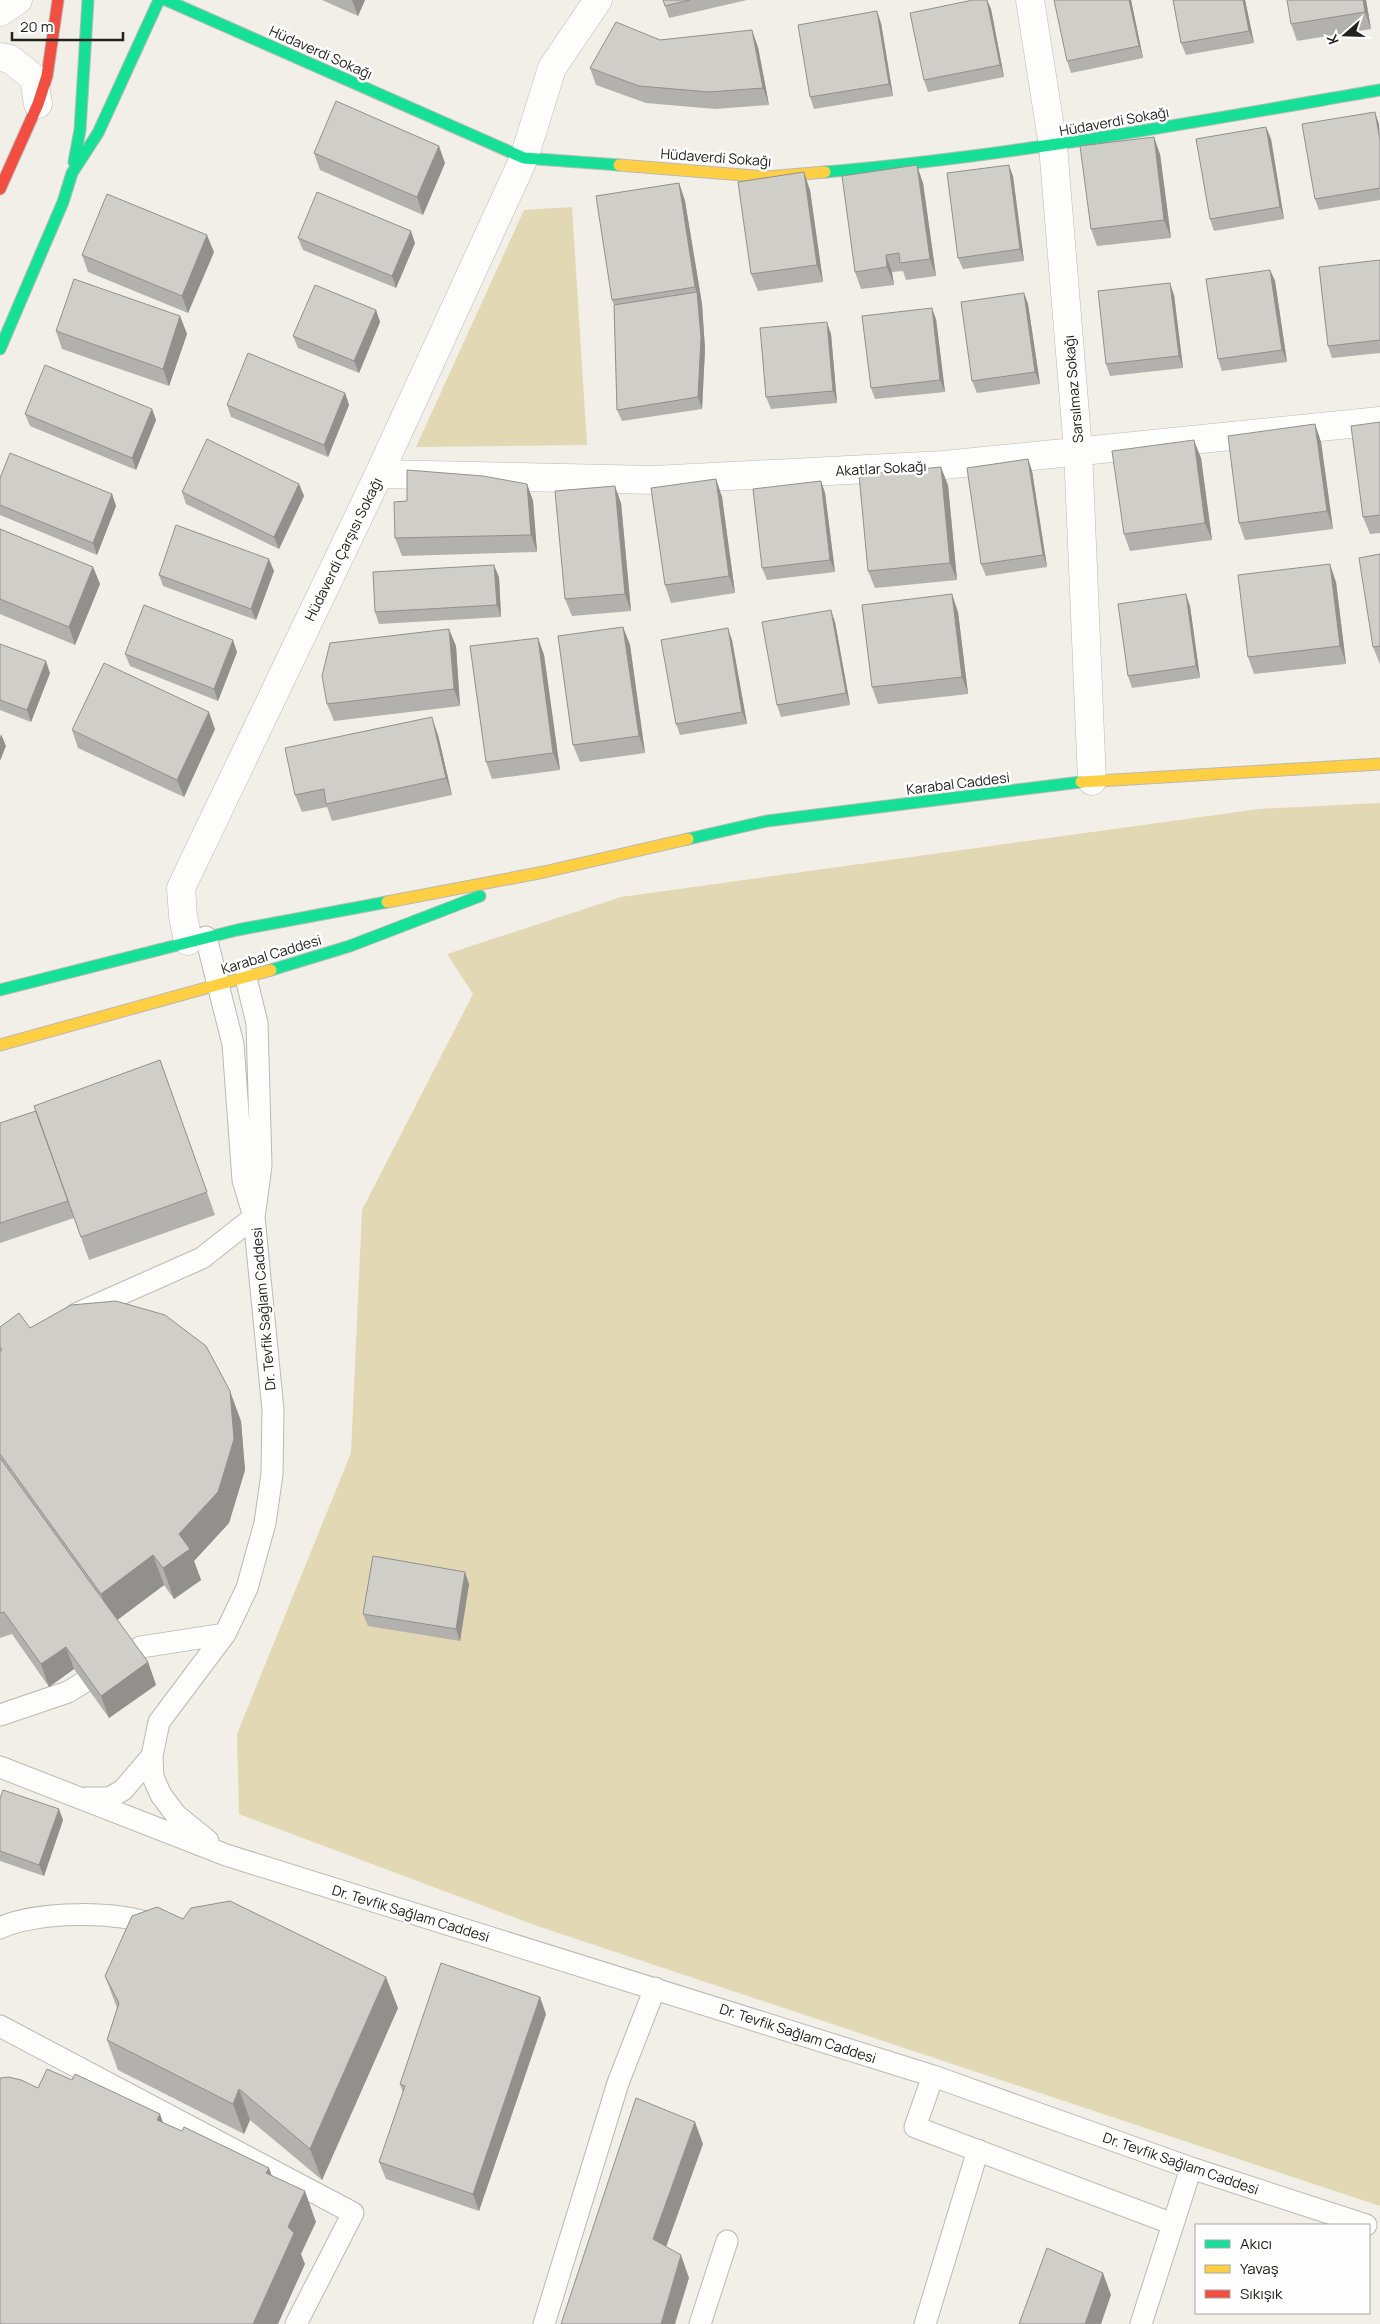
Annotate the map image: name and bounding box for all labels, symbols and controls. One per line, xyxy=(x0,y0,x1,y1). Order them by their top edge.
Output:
scale bar xyxy=(12,10,124,42)
north arrow xyxy=(1320,10,1370,60)
text: 20 m xyxy=(20,16,53,37)
street label: Hüdaverdi Sokağı xyxy=(266,21,376,83)
text: K xyxy=(1322,31,1343,47)
street label: Hüdaverdi Sokağı xyxy=(1058,102,1170,140)
street label: Hüdaverdi Sokağı xyxy=(660,144,772,170)
street label: Sarsılmaz Sokağı xyxy=(1059,334,1087,444)
street label: Akatlar Sokağı xyxy=(835,456,927,480)
street label: Hüdaverdi Çarşısı Sokağı xyxy=(300,474,386,624)
street label: Karabal Caddesi xyxy=(905,767,1011,799)
street label: Karabal Caddesi xyxy=(219,930,323,978)
street label: Dr. Tevfik Sağlam Caddesi xyxy=(246,1227,280,1391)
street label: Dr. Tevfik Sağlam Caddesi xyxy=(330,1880,492,1946)
street label: Dr. Tevfik Sağlam Caddesi xyxy=(717,1999,879,2067)
street label: Dr. Tevfik Sağlam Caddesi xyxy=(1101,2127,1261,2199)
legend xyxy=(1195,2224,1370,2314)
text: Akıcı xyxy=(1240,2233,1272,2254)
text: Yavaş xyxy=(1240,2258,1279,2279)
text: Sıkışık xyxy=(1240,2283,1283,2304)

